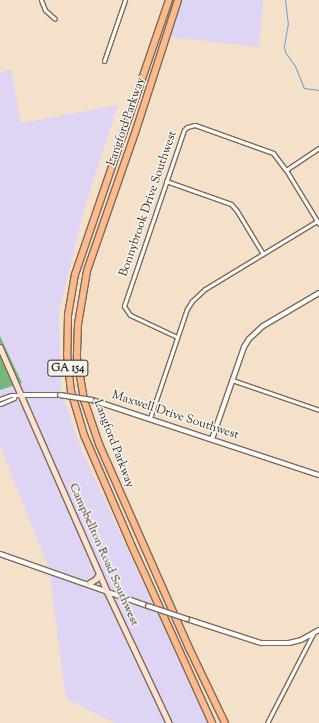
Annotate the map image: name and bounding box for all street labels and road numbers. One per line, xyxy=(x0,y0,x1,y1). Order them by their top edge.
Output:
street label: Langford Parkway xyxy=(105,76,149,168)
street label: Bonnybrook Drive Southwest xyxy=(117,129,181,279)
road number: GA 154 xyxy=(47,359,89,377)
street label: Maxwell Drive Southwest xyxy=(110,389,240,443)
street label: Langford Parkway xyxy=(90,398,136,490)
street label: Campbellton Road Southwest xyxy=(65,481,141,629)

